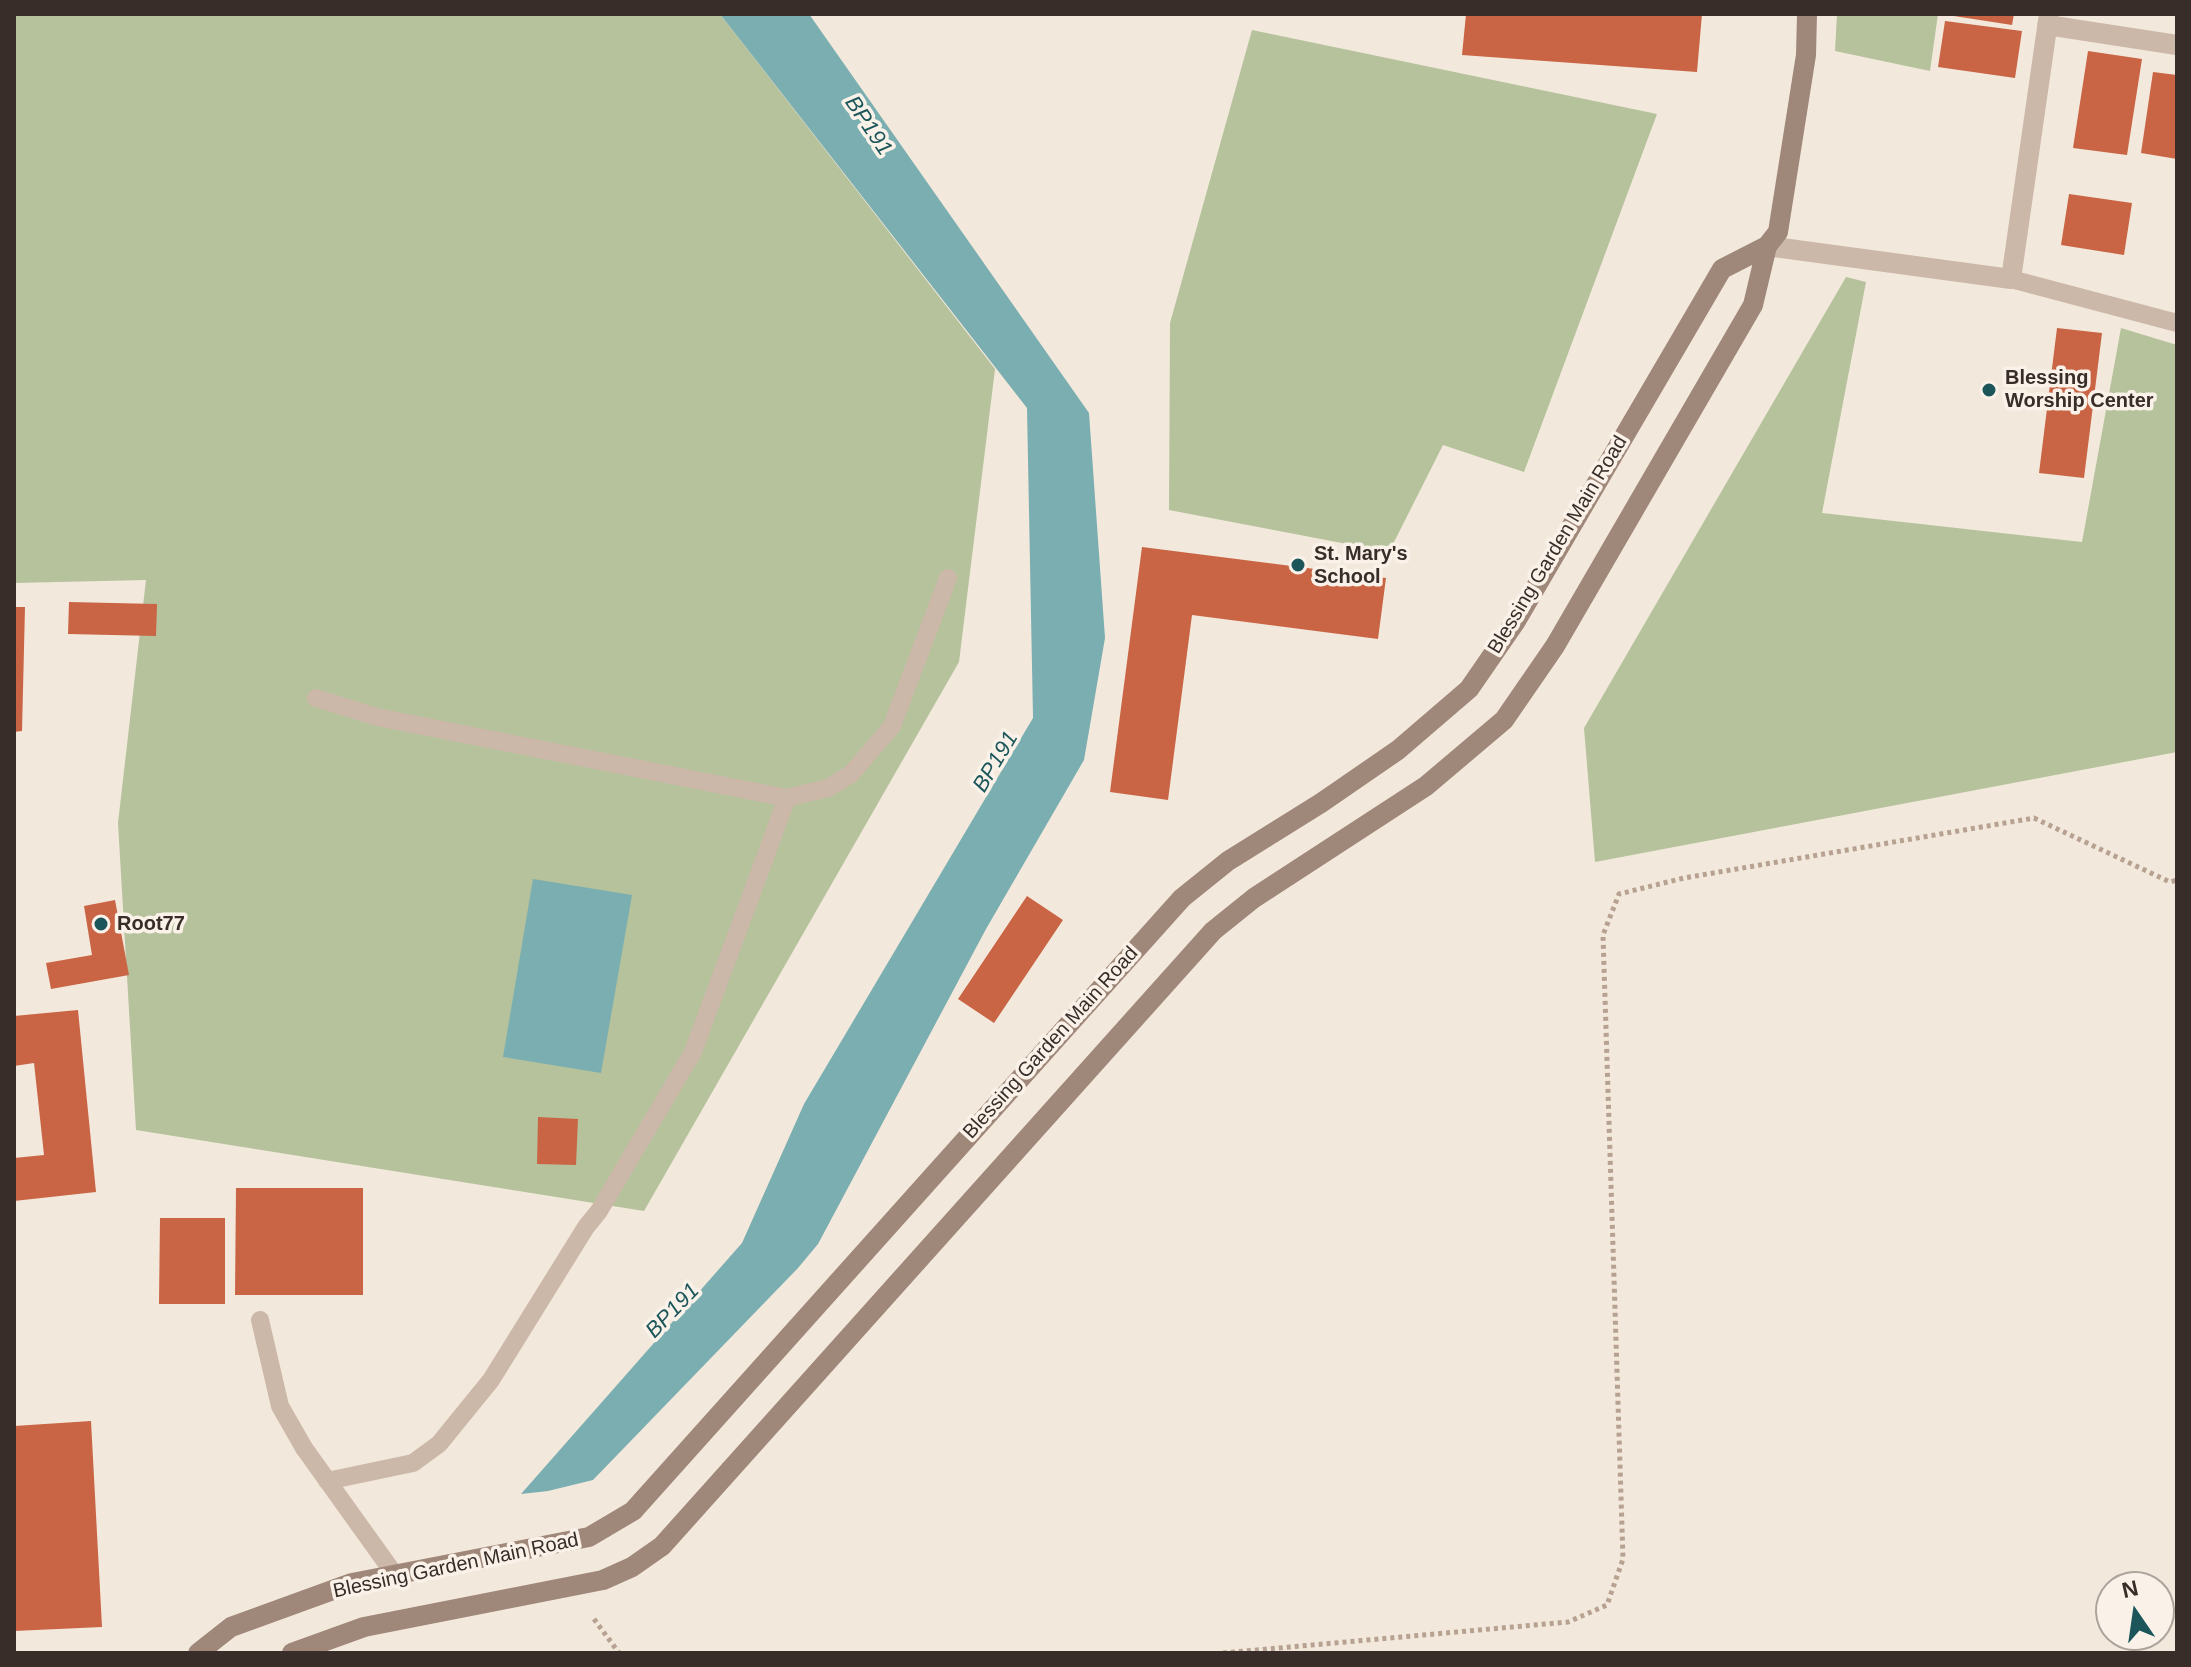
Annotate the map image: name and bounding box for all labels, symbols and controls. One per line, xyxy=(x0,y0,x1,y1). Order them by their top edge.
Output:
water label: BP191 xyxy=(839,91,897,161)
place label: Blessing Worship Center xyxy=(2005,366,2154,413)
marker: Blessing Worship Center xyxy=(1980,381,1998,399)
street label: Blessing Garden Main Road xyxy=(1483,432,1633,658)
place label: St. Mary's School xyxy=(1314,542,1408,589)
marker: St. Mary's School xyxy=(1289,556,1307,574)
water label: BP191 xyxy=(968,727,1024,797)
place label: Root77 xyxy=(117,912,185,936)
marker: Root77 xyxy=(92,915,110,933)
street label: Blessing Garden Main Road xyxy=(958,942,1144,1144)
water label: BP191 xyxy=(641,1278,705,1344)
street label: Blessing Garden Main Road xyxy=(331,1528,581,1604)
north arrow xyxy=(2095,1571,2175,1651)
text: N xyxy=(2119,1575,2140,1603)

